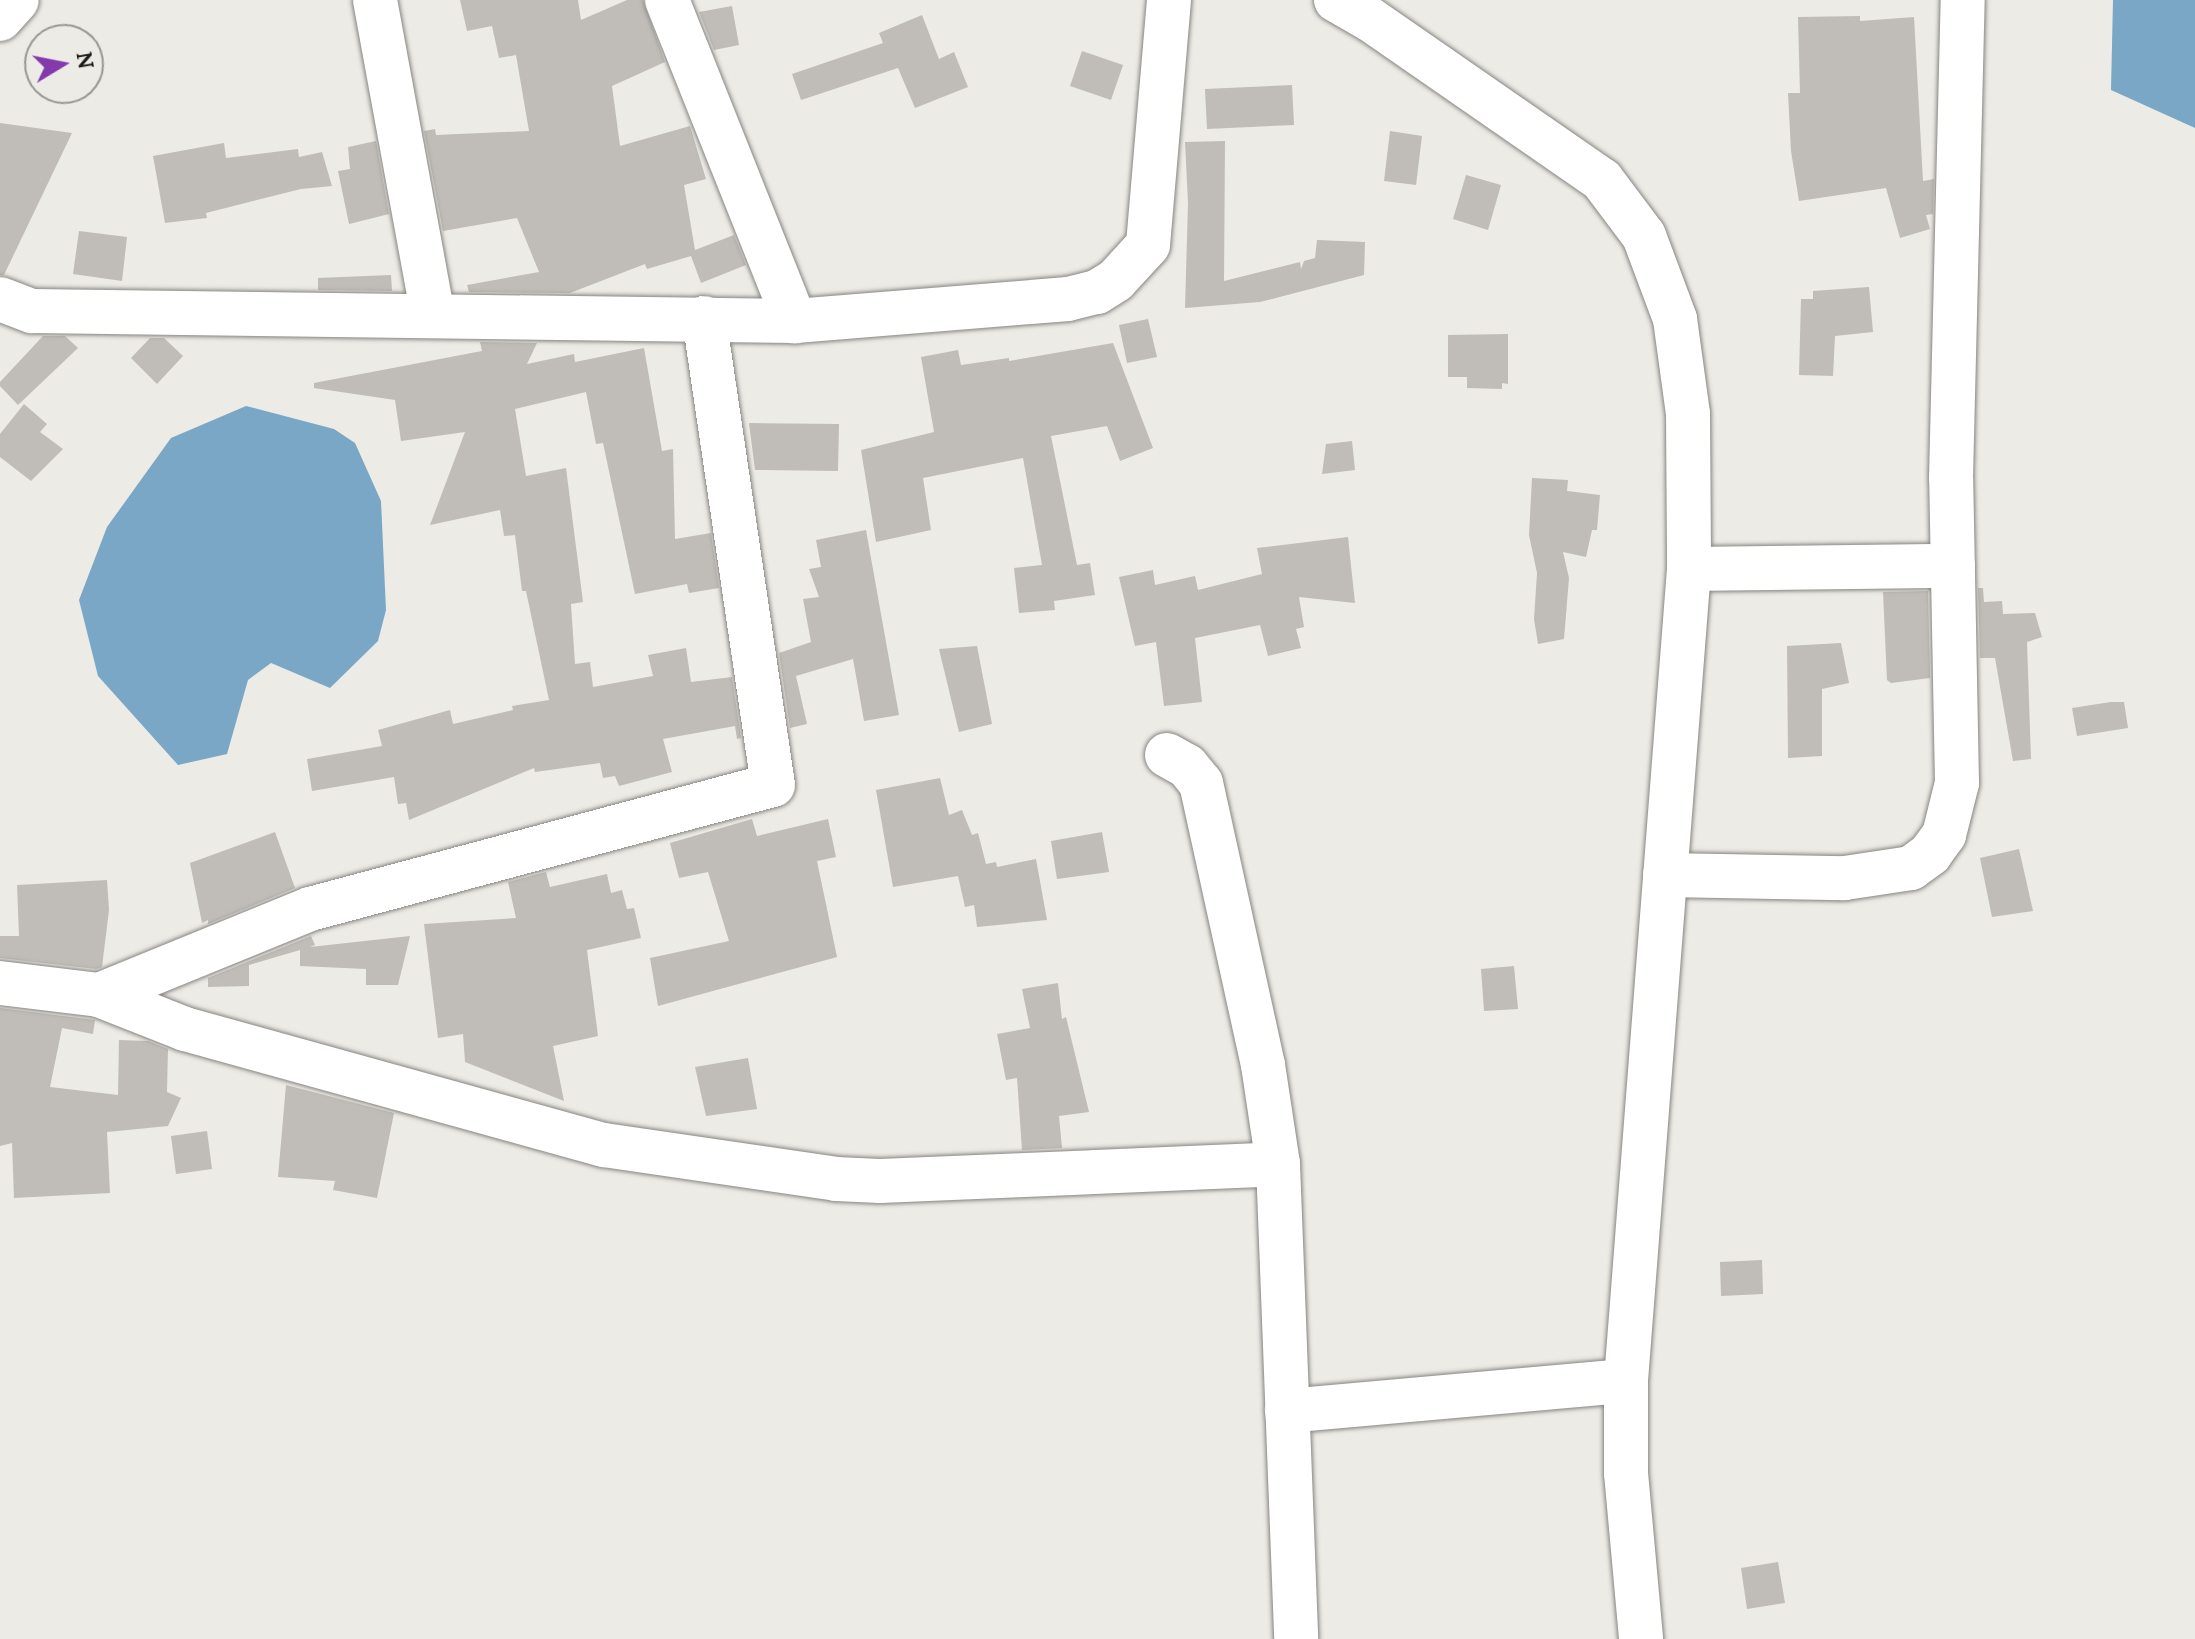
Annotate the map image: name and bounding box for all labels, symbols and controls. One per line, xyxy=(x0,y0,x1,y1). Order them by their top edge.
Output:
north arrow xyxy=(24,24,104,104)
text: N xyxy=(70,49,101,71)

